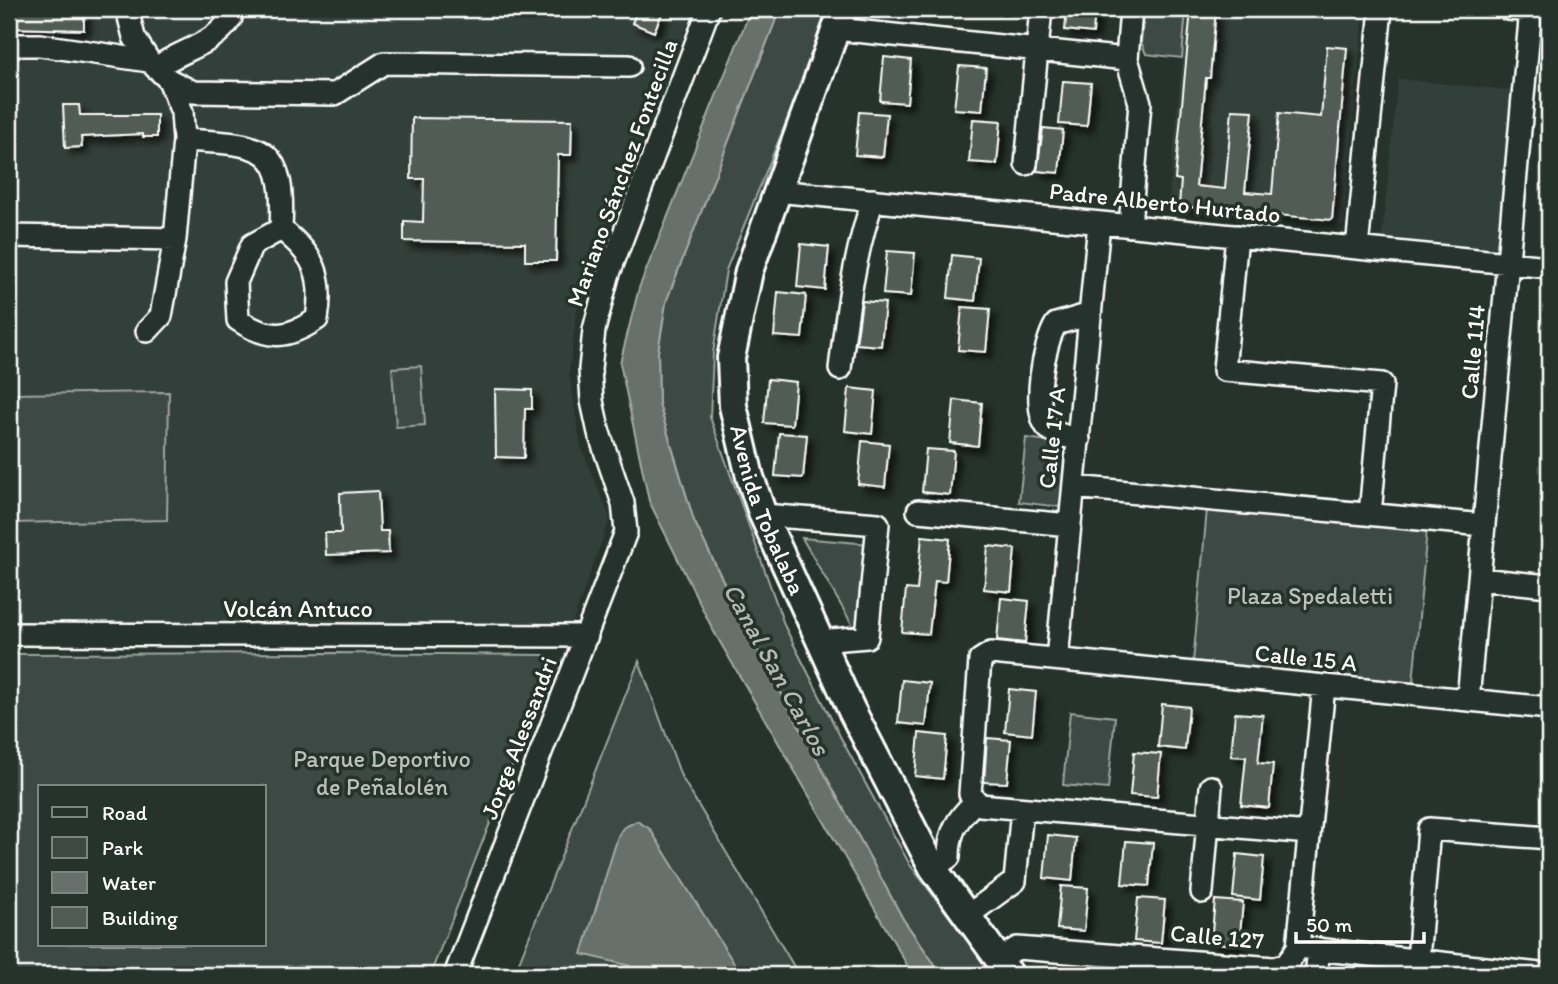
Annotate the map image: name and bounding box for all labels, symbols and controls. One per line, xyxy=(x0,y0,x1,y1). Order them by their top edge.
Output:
street label: Mariano Sánchez Fontecilla xyxy=(560,35,684,311)
street label: Padre Alberto Hurtado xyxy=(1048,176,1282,229)
street label: Calle 114 xyxy=(1454,303,1491,401)
street label: Calle 17 A xyxy=(1032,386,1071,490)
street label: Avenida Tobalaba xyxy=(724,422,813,600)
water label: Canal San Carlos xyxy=(716,577,838,762)
park label: Plaza Spedaletti xyxy=(1227,581,1393,610)
street label: Volcán Antuco xyxy=(223,594,373,623)
street label: Calle 15 A xyxy=(1253,638,1359,677)
street label: Jorge Alessandri xyxy=(474,652,563,823)
park label: Parque Deportivo de Peñalolén xyxy=(293,744,471,801)
legend xyxy=(38,785,266,946)
text: Road xyxy=(102,800,148,825)
text: Park xyxy=(102,835,144,860)
text: Water xyxy=(102,870,156,895)
scale bar xyxy=(1296,900,1423,944)
text: Building xyxy=(102,905,178,930)
text: 50 m xyxy=(1306,912,1353,937)
street label: Calle 127 xyxy=(1169,918,1265,955)

